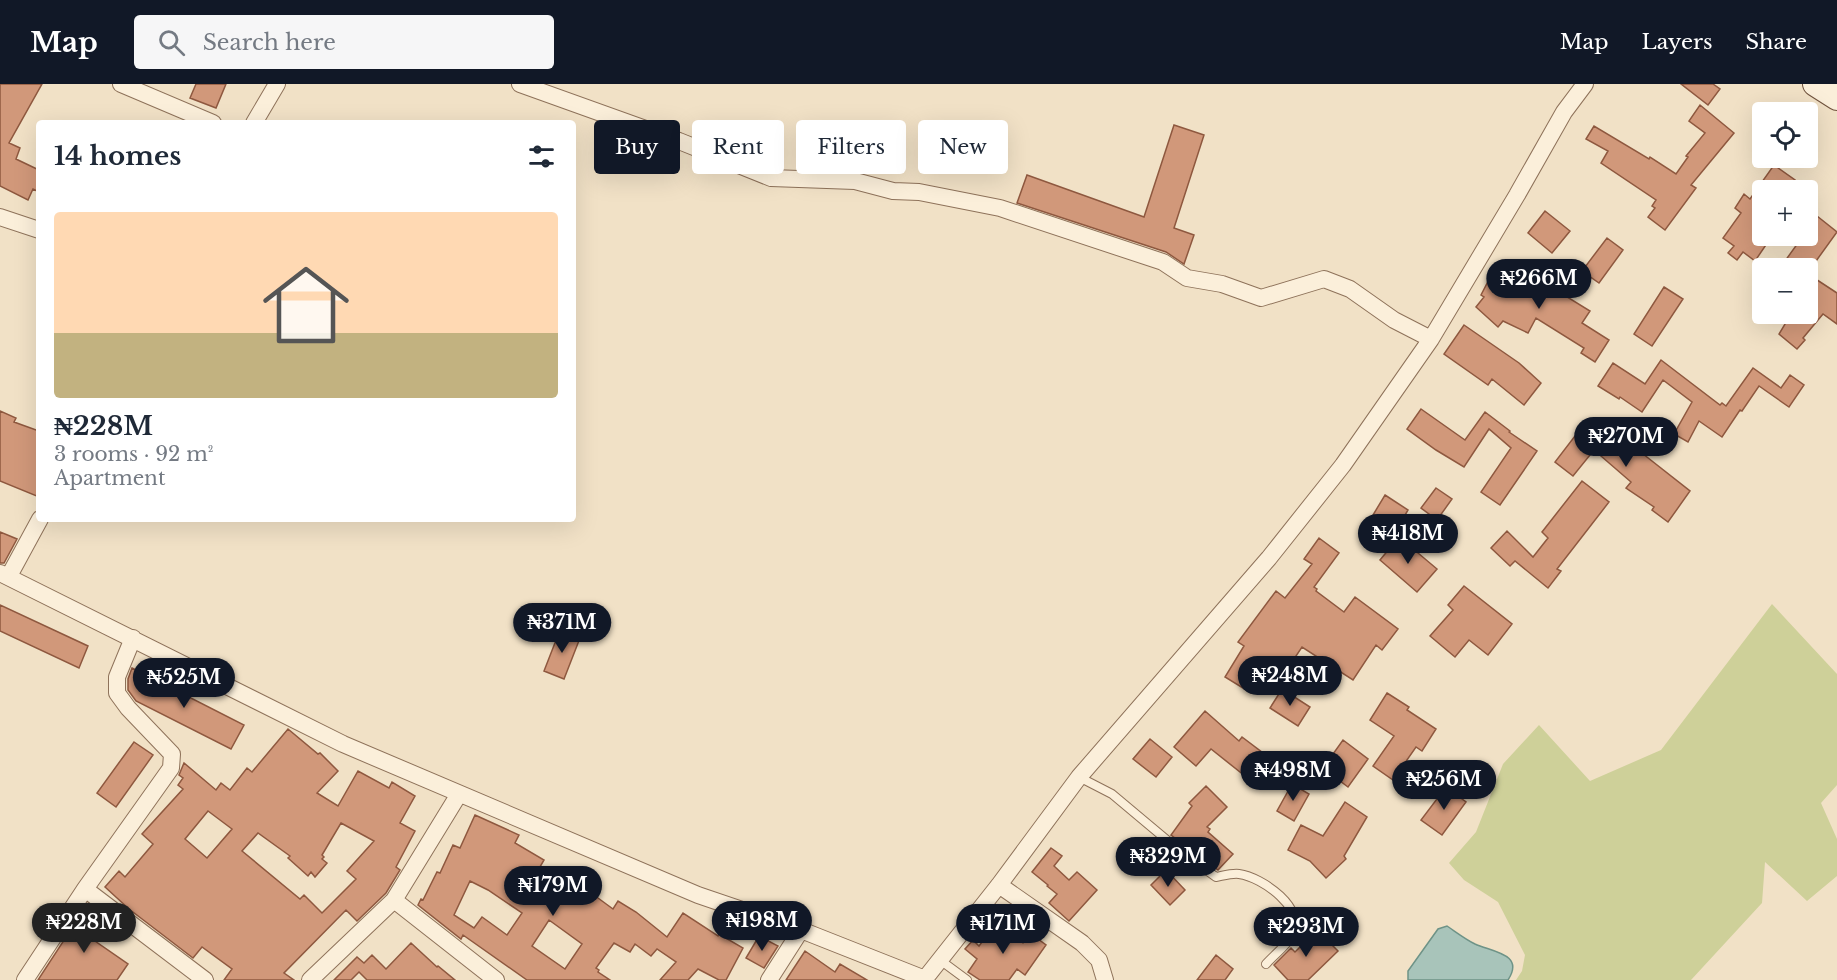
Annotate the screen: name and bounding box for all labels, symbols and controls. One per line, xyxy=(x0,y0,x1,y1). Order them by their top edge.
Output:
search box xyxy=(134,15,554,69)
text: Map xyxy=(30,25,98,60)
icon: search xyxy=(155,26,188,59)
text: Search here xyxy=(203,29,336,56)
text: Map xyxy=(1560,29,1609,55)
text: Layers xyxy=(1642,29,1713,55)
text: Share xyxy=(1746,29,1807,55)
map controls xyxy=(1752,102,1818,324)
button: locate xyxy=(1752,102,1818,168)
chip: Buy xyxy=(594,120,680,174)
chip: Rent xyxy=(692,120,784,174)
chip: Filters xyxy=(796,120,906,174)
chip: New xyxy=(918,120,1008,174)
text: 14 homes xyxy=(54,140,181,172)
icon: filters xyxy=(525,140,558,173)
button: + xyxy=(1752,180,1818,246)
icon: home xyxy=(252,251,360,359)
button: − xyxy=(1752,258,1818,324)
pin: ₦266M xyxy=(1497,259,1581,310)
text: ₦266M xyxy=(1500,266,1578,290)
text: ₦228M xyxy=(54,410,153,442)
pin: ₦270M xyxy=(1584,417,1668,468)
text: ₦270M xyxy=(1588,424,1664,448)
text: 3 rooms · 92 m² xyxy=(54,442,213,466)
text: Apartment xyxy=(54,466,165,490)
pin: ₦418M xyxy=(1366,514,1450,565)
text: ₦418M xyxy=(1372,521,1444,545)
pin: ₦371M xyxy=(520,603,604,654)
text: ₦371M xyxy=(527,610,597,634)
pin: ₦248M xyxy=(1248,656,1332,707)
pin: ₦525M xyxy=(142,658,226,709)
text: ₦248M xyxy=(1252,663,1328,687)
text: ₦525M xyxy=(147,665,221,689)
pin: ₦498M xyxy=(1251,751,1335,802)
text: ₦498M xyxy=(1255,758,1331,782)
pin: ₦256M xyxy=(1402,760,1486,811)
text: ₦256M xyxy=(1406,767,1482,791)
pin: ₦329M xyxy=(1126,837,1210,888)
text: ₦329M xyxy=(1130,844,1206,868)
pin: ₦179M xyxy=(511,866,595,917)
text: ₦179M xyxy=(518,873,588,897)
pin: ₦198M xyxy=(720,901,804,952)
pin: ₦228M xyxy=(42,903,126,954)
pin: ₦171M xyxy=(961,904,1045,955)
pin: ₦293M xyxy=(1264,907,1348,958)
text: ₦198M xyxy=(726,908,798,932)
text: ₦228M xyxy=(46,910,122,934)
text: ₦171M xyxy=(970,911,1036,935)
text: ₦293M xyxy=(1268,914,1344,938)

